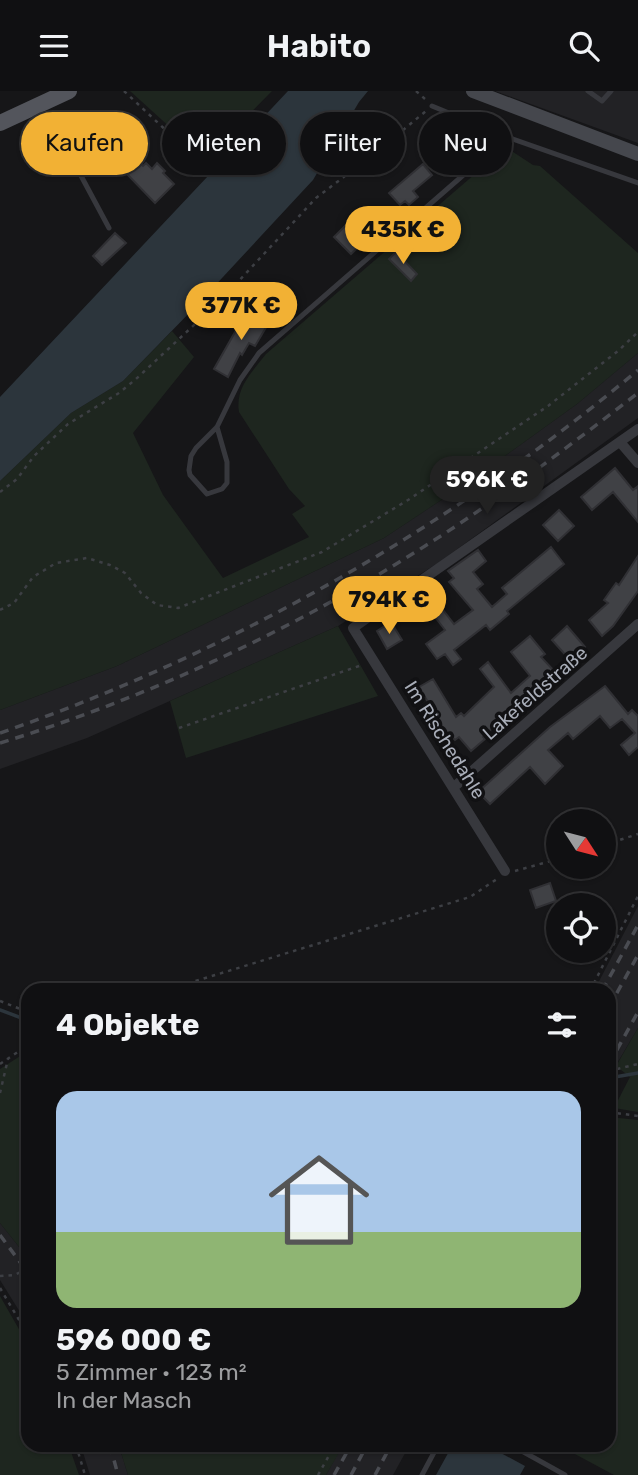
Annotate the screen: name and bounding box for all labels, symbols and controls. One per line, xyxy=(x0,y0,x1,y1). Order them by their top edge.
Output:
icon: menu xyxy=(35,27,73,65)
text: Habito xyxy=(267,27,371,65)
icon: search xyxy=(565,27,603,65)
chip: Kaufen xyxy=(21,112,148,175)
chip: Mieten xyxy=(162,112,286,175)
chip: Filter xyxy=(300,112,405,175)
chip: Neu xyxy=(419,112,512,175)
pin: 435K € xyxy=(346,207,460,266)
text: 435K € xyxy=(361,215,445,243)
pin: 377K € xyxy=(184,282,298,342)
text: 377K € xyxy=(201,291,281,319)
pin: 596K € xyxy=(430,457,544,516)
text: 596K € xyxy=(446,465,528,493)
pin: 794K € xyxy=(332,577,446,636)
text: 794K € xyxy=(348,585,430,613)
street label: Lakefeldstraße xyxy=(478,641,592,745)
street label: Im Rischedahle xyxy=(400,677,490,803)
north arrow xyxy=(546,809,616,879)
map controls xyxy=(546,809,616,963)
button: locate xyxy=(546,893,616,963)
icon: filters xyxy=(543,1006,581,1044)
text: 4 Objekte xyxy=(56,1007,199,1043)
icon: home xyxy=(256,1137,382,1263)
text: 596 000 € xyxy=(56,1322,212,1358)
text: 5 Zimmer · 123 m² xyxy=(56,1358,247,1386)
text: In der Masch xyxy=(56,1386,192,1414)

